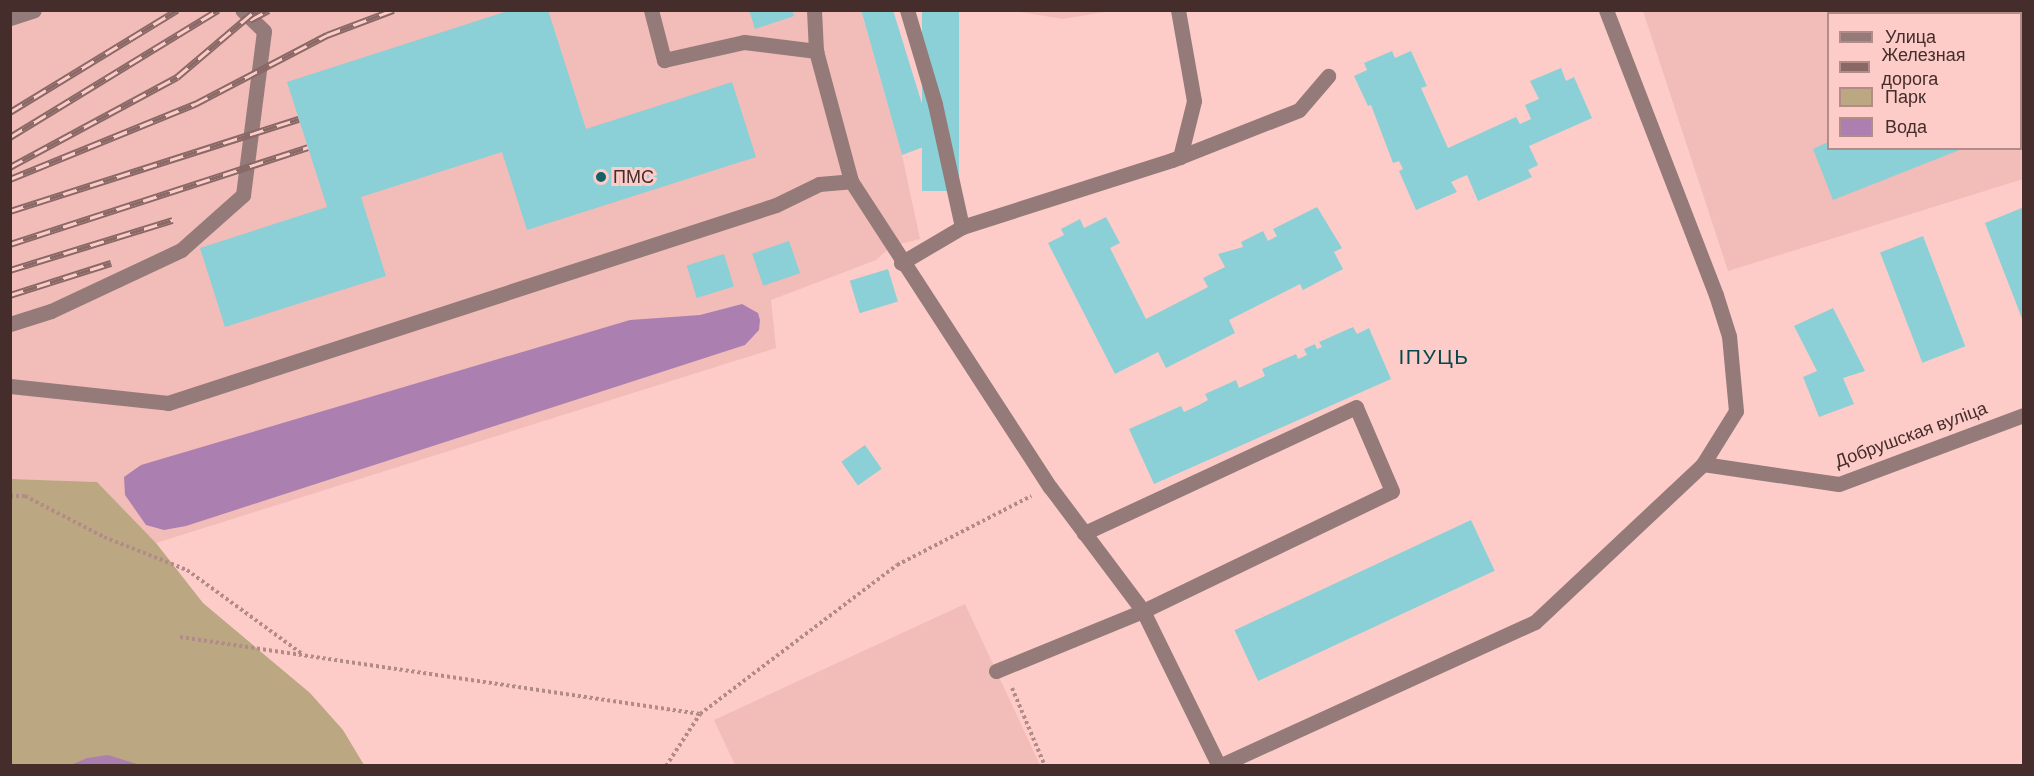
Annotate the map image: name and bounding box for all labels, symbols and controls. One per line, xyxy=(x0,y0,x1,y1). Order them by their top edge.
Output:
legend xyxy=(1827,12,2022,150)
text: Улица xyxy=(1885,25,1936,49)
text: Железная дорога xyxy=(1882,43,1965,91)
text: Парк xyxy=(1885,85,1926,109)
text: Вода xyxy=(1885,115,1927,139)
place label: ПМС xyxy=(613,166,654,188)
marker: ПМС xyxy=(594,170,608,184)
district label: ІПУЦЬ xyxy=(1398,344,1470,370)
street label: Добрушская вуліца xyxy=(1832,397,1990,473)

